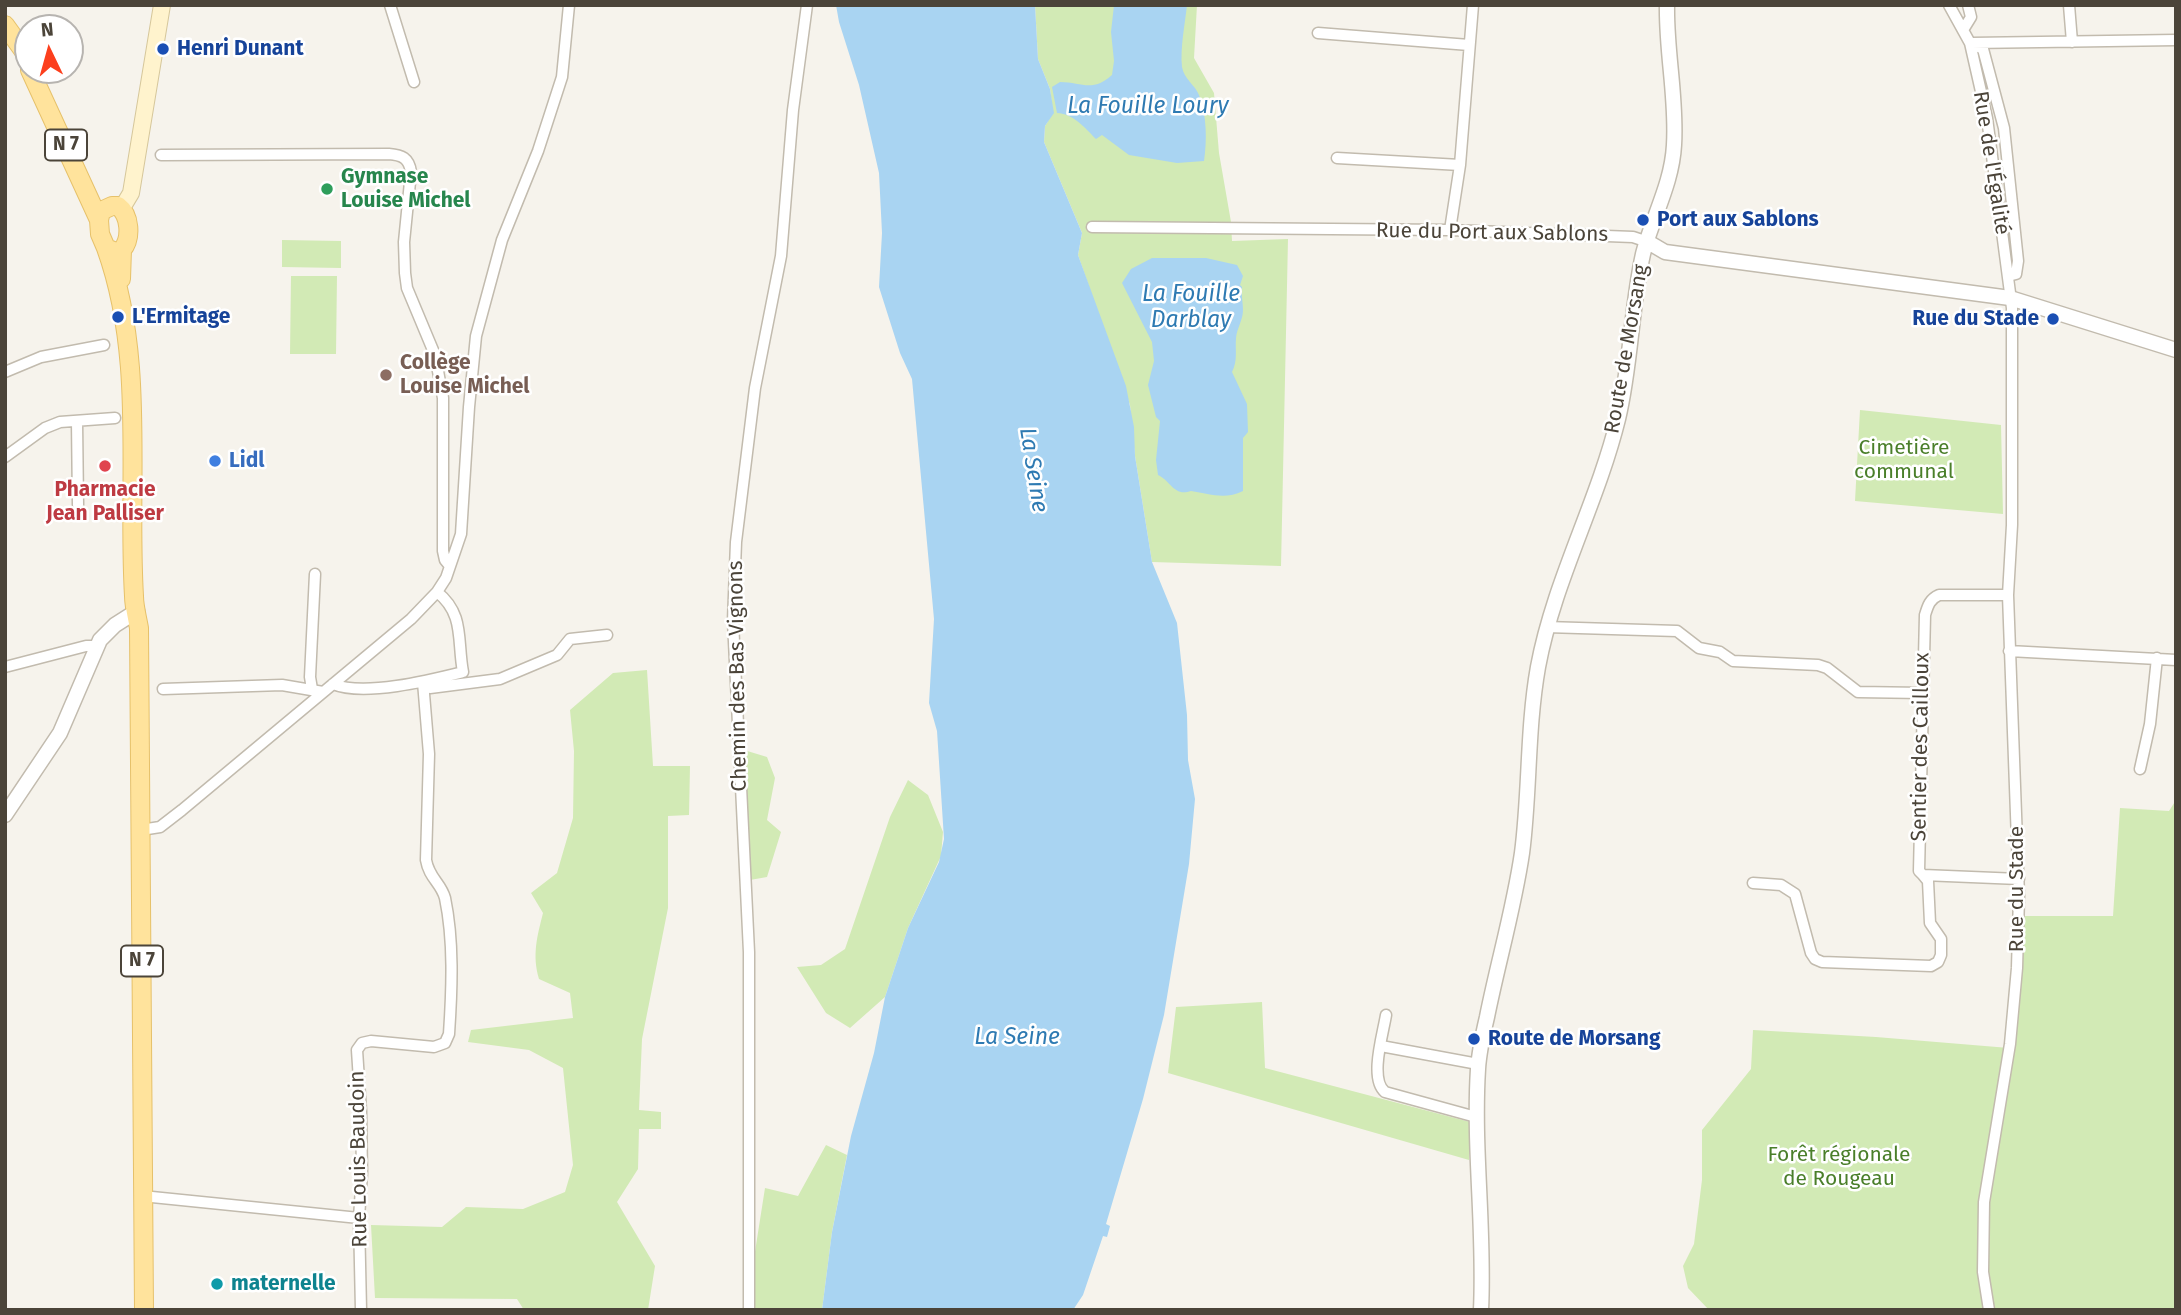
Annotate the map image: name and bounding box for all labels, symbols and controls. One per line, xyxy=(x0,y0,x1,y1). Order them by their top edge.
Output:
north arrow xyxy=(14,14,84,84)
text: N xyxy=(40,18,55,42)
place label: Henri Dunant xyxy=(177,36,304,62)
marker: Henri Dunant xyxy=(155,41,171,57)
street label: Rue de l'Égalité xyxy=(1967,89,2015,237)
water label: La Fouille Loury xyxy=(1067,93,1229,121)
road number: N 7 xyxy=(45,130,87,160)
place label: Gymnase Louise Michel xyxy=(341,164,471,214)
marker: Gymnase Louise Michel xyxy=(319,181,335,197)
place label: Port aux Sablons xyxy=(1657,207,1819,233)
marker: Port aux Sablons xyxy=(1635,212,1651,228)
street label: Rue du Port aux Sablons xyxy=(1376,218,1608,248)
street label: Route de Morsang xyxy=(1600,262,1654,436)
water label: La Fouille Darblay xyxy=(1142,281,1240,335)
place label: L'Ermitage xyxy=(132,304,230,330)
place label: Rue du Stade xyxy=(1912,306,2039,332)
marker: L'Ermitage xyxy=(110,309,126,325)
marker: Rue du Stade xyxy=(2045,311,2061,327)
place label: Collège Louise Michel xyxy=(400,350,530,400)
marker: Collège Louise Michel xyxy=(378,367,394,383)
water label: La Seine xyxy=(1013,426,1053,514)
park label: Cimetière communal xyxy=(1854,435,1954,485)
place label: Lidl xyxy=(229,448,265,474)
marker: Lidl xyxy=(207,453,223,469)
marker: Pharmacie Jean Palliser xyxy=(97,458,113,474)
place label: Pharmacie Jean Palliser xyxy=(46,477,164,527)
street label: Chemin des Bas Vignons xyxy=(723,560,753,792)
street label: Sentier des Cailloux xyxy=(1907,652,1935,842)
street label: Rue du Stade xyxy=(2004,826,2030,952)
road number: N 7 xyxy=(121,945,163,976)
water label: La Seine xyxy=(974,1024,1060,1052)
place label: Route de Morsang xyxy=(1488,1026,1660,1052)
marker: Route de Morsang xyxy=(1466,1031,1482,1047)
street label: Rue Louis Baudoin xyxy=(345,1070,373,1248)
park label: Forêt régionale de Rougeau xyxy=(1768,1142,1910,1192)
place label: maternelle xyxy=(231,1271,336,1297)
marker: maternelle xyxy=(209,1276,225,1292)

